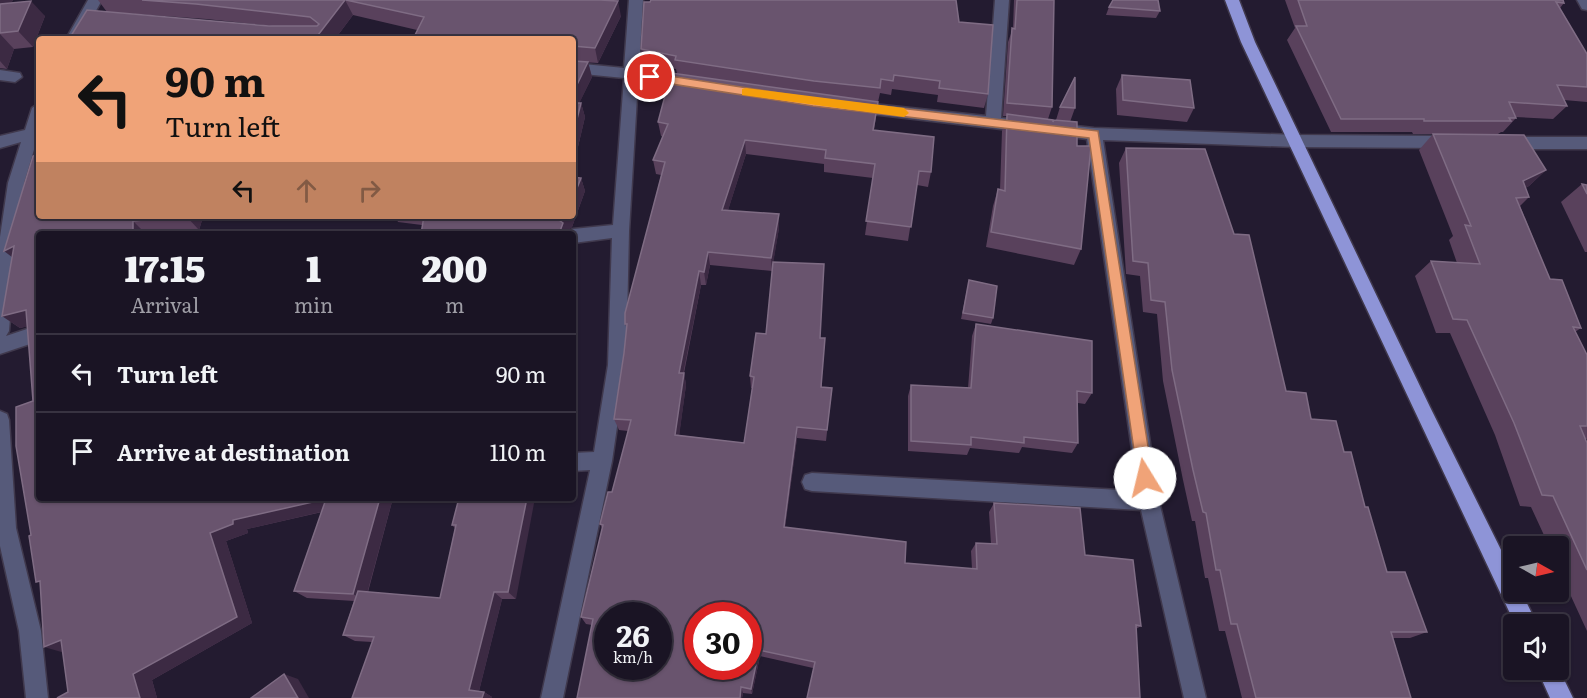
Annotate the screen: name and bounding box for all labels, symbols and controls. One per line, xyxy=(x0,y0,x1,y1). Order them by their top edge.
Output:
text: 90 m xyxy=(165,48,265,110)
pin xyxy=(624,51,675,102)
icon: left xyxy=(66,60,144,138)
icon: arrive xyxy=(633,60,666,93)
text: Turn left xyxy=(165,105,280,145)
icon: left xyxy=(227,174,260,207)
icon: ahead xyxy=(290,174,323,207)
icon: right xyxy=(353,174,386,207)
text: 17:15 xyxy=(124,240,205,293)
text: 1 xyxy=(306,240,321,293)
text: 200 xyxy=(422,240,488,293)
text: Arrival xyxy=(131,289,199,319)
text: min xyxy=(294,289,333,319)
text: m xyxy=(445,289,464,319)
icon: left xyxy=(66,357,99,390)
text: Turn left xyxy=(117,357,218,390)
text: 90 m xyxy=(496,357,546,390)
icon: arrive xyxy=(66,435,99,468)
text: Arrive at destination xyxy=(117,435,350,468)
text: 110 m xyxy=(490,435,546,468)
position arrow xyxy=(1113,446,1177,510)
north arrow xyxy=(1503,536,1569,602)
map controls xyxy=(1503,536,1569,680)
speed limit sign: 30 xyxy=(684,602,762,680)
text: 26 xyxy=(616,612,650,656)
button: sound xyxy=(1503,614,1569,680)
text: km/h xyxy=(613,645,653,668)

